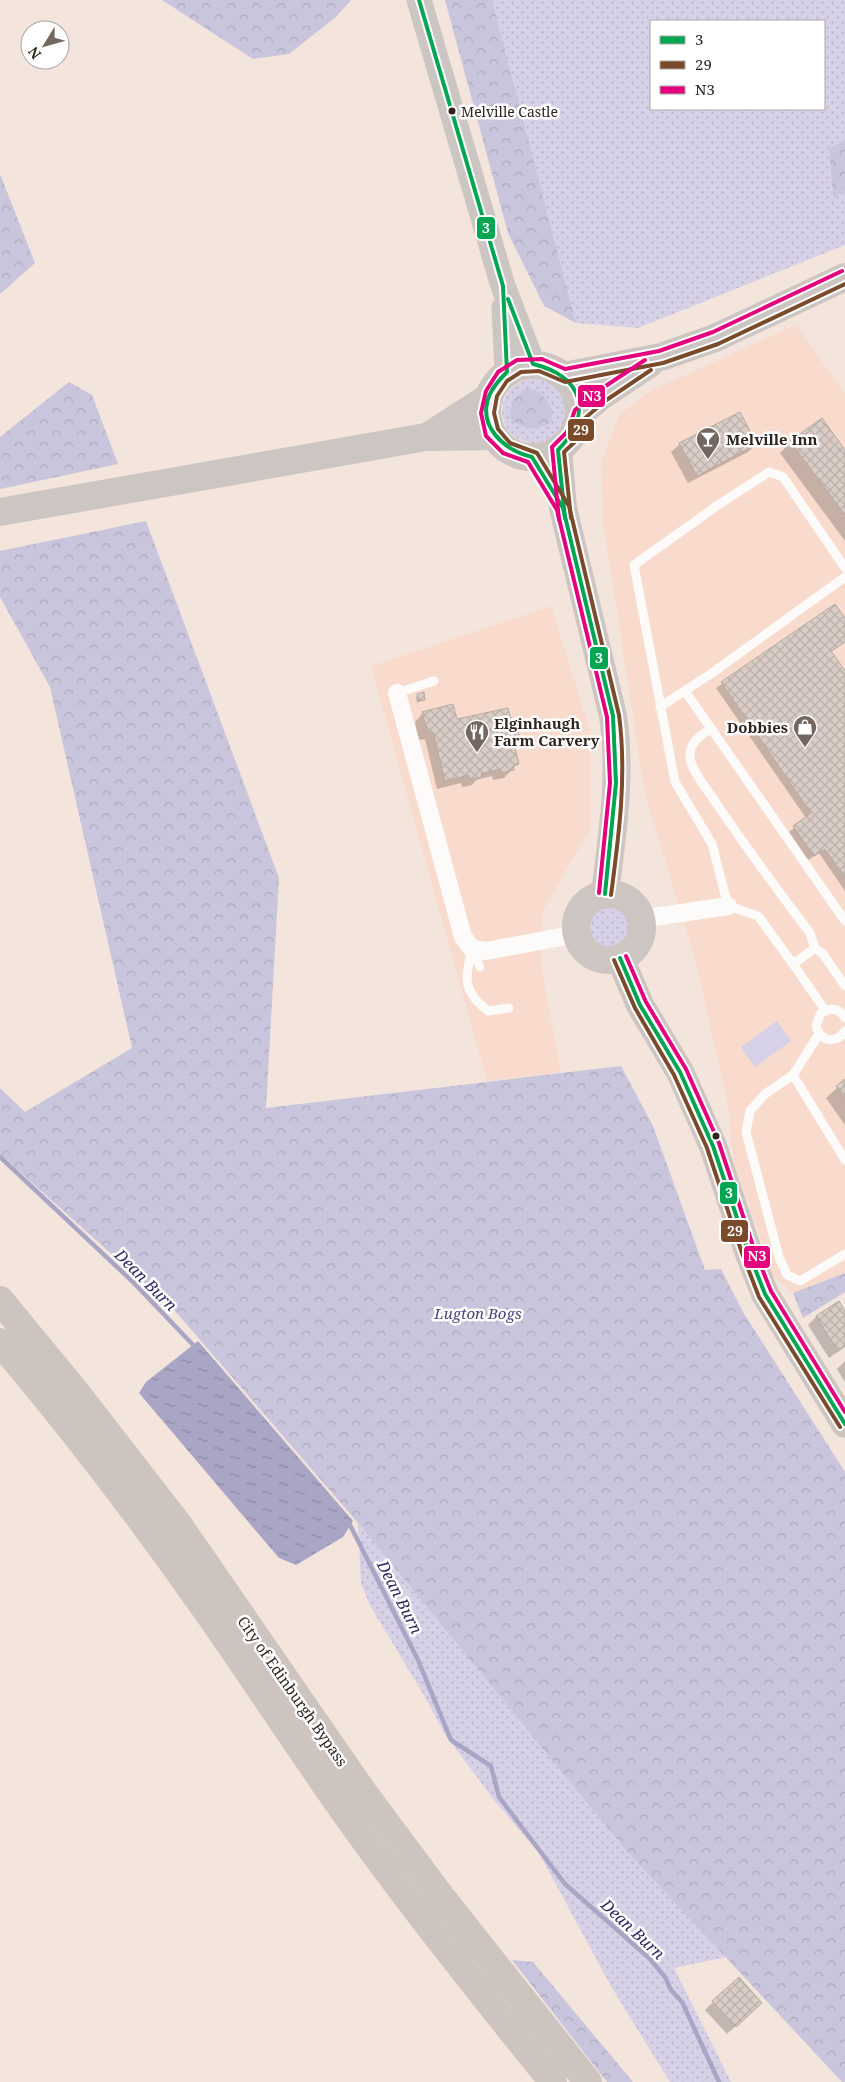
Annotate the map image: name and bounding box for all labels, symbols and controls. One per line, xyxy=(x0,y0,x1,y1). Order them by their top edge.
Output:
north arrow xyxy=(20,20,70,70)
legend xyxy=(650,20,825,110)
text: 3 xyxy=(695,29,703,49)
text: N xyxy=(23,43,45,63)
text: 29 xyxy=(695,54,712,74)
text: N3 xyxy=(695,79,715,99)
place label: Melville Castle xyxy=(461,102,558,121)
marker: Melville Castle xyxy=(447,106,457,116)
line badge: 3 xyxy=(476,216,496,240)
text: 3 xyxy=(482,218,490,237)
line badge: N3 xyxy=(577,384,606,408)
text: N3 xyxy=(583,386,602,405)
line badge: 29 xyxy=(567,418,595,442)
text: 29 xyxy=(573,420,589,439)
bar icon: Melville Inn xyxy=(695,426,721,460)
place label: Melville Inn xyxy=(726,429,818,449)
line badge: 3 xyxy=(589,646,609,670)
text: 3 xyxy=(595,648,603,667)
place label: Elginhaugh Farm Carvery xyxy=(494,713,600,750)
shop icon: Dobbies xyxy=(792,714,818,748)
place label: Dobbies xyxy=(727,717,788,737)
restaurant icon: Elginhaugh Farm Carvery xyxy=(464,719,490,753)
unlabelled marker xyxy=(711,1131,721,1141)
line badge: 3 xyxy=(719,1181,738,1205)
text: 3 xyxy=(725,1183,733,1202)
line badge: 29 xyxy=(720,1219,749,1243)
text: 29 xyxy=(727,1221,743,1240)
water label: Dean Burn xyxy=(109,1243,182,1316)
line badge: N3 xyxy=(743,1245,771,1269)
text: N3 xyxy=(748,1246,767,1265)
park label: Lugton Bogs xyxy=(433,1303,522,1323)
water label: Dean Burn xyxy=(372,1556,428,1638)
street label: City of Edinburgh Bypass xyxy=(233,1612,353,1770)
water label: Dean Burn xyxy=(596,1893,670,1964)

